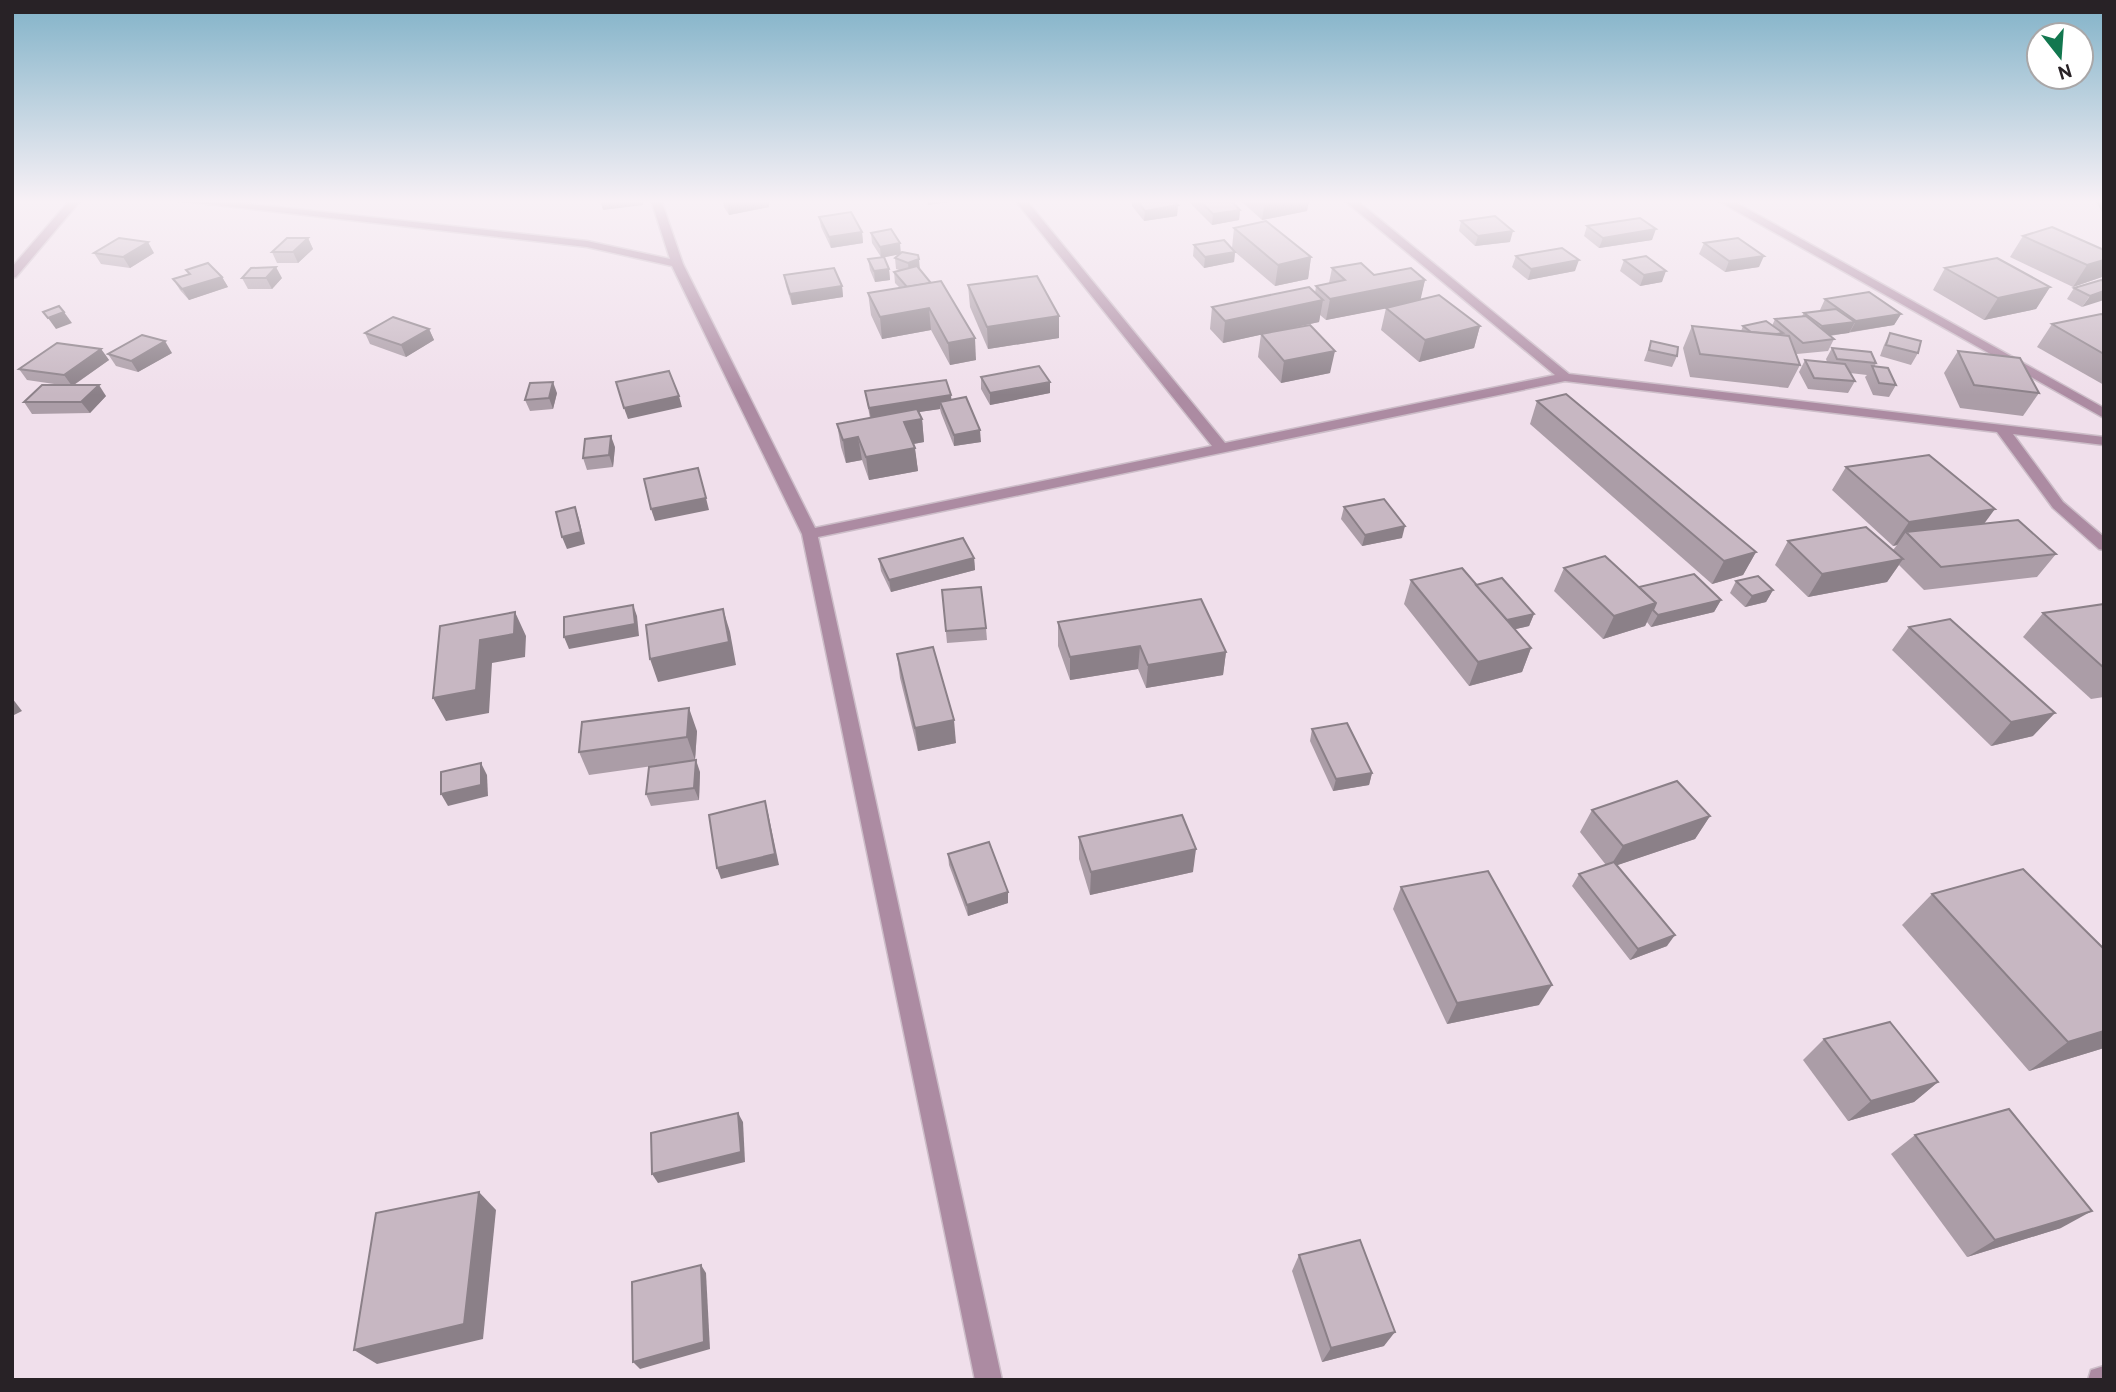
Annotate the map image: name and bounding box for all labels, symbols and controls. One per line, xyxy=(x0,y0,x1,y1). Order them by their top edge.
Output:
north arrow xyxy=(2025,21,2095,91)
text: N xyxy=(2054,57,2074,84)

